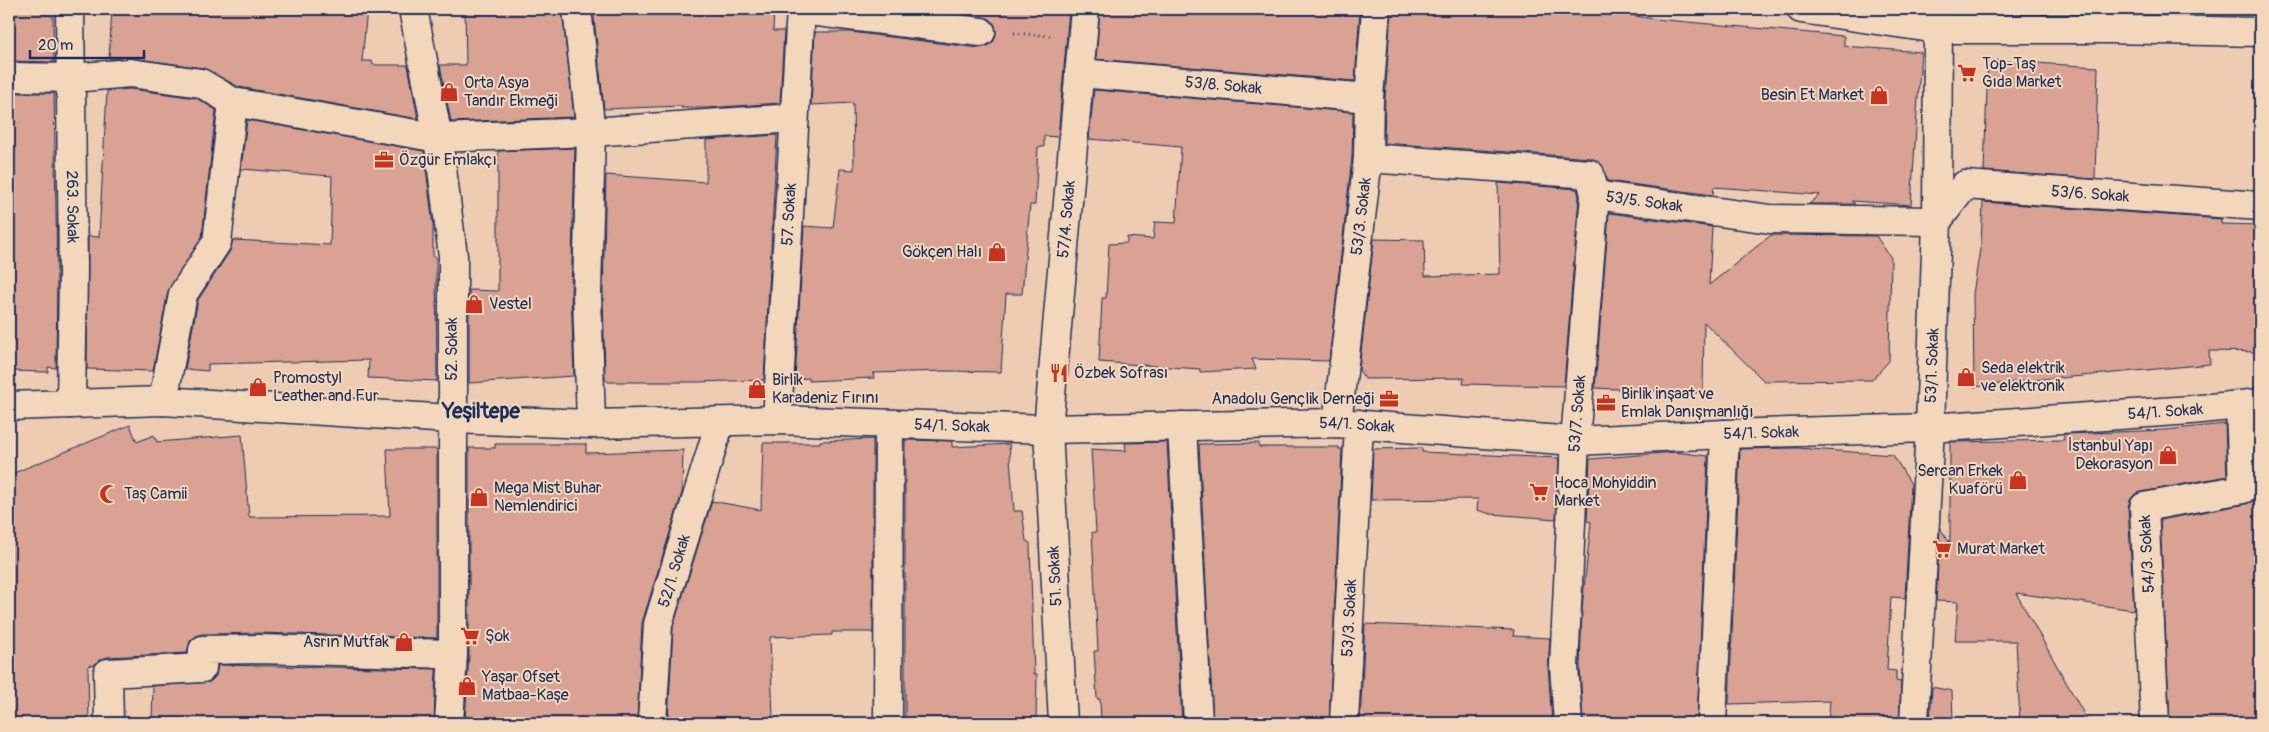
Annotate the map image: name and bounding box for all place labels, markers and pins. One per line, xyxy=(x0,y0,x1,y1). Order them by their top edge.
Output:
place label: Top-Taş Gıda Market xyxy=(1982,54,2062,92)
supermarket icon: Top-Taş Gıda Market xyxy=(1956,62,1978,84)
place label: Orta Asya Tandır Ekmeği xyxy=(464,73,558,111)
shop icon: Orta Asya Tandır Ekmeği xyxy=(438,81,460,103)
shop icon: Besin Et Market xyxy=(1868,84,1890,106)
place label: Besin Et Market xyxy=(1761,85,1865,105)
office icon: Özgür Emlakçı xyxy=(373,149,395,171)
place label: Özgür Emlakçı xyxy=(399,150,497,170)
shop icon: Gökçen Halı xyxy=(986,241,1008,263)
place label: Gökçen Halı xyxy=(902,242,982,262)
shop icon: Vestel xyxy=(463,293,485,315)
place label: Vestel xyxy=(489,294,532,314)
place label: Seda elektrik ve elektronik xyxy=(1980,358,2065,396)
restaurant icon: Özbek Sofrası xyxy=(1048,362,1070,384)
place label: Özbek Sofrası xyxy=(1074,363,1168,383)
shop icon: Seda elektrik ve elektronik xyxy=(1955,366,1977,388)
place label: Promostyl Leather and Fur xyxy=(273,368,379,406)
place label: Birlik Karadeniz Fırını xyxy=(772,370,879,408)
shop icon: Promostyl Leather and Fur xyxy=(247,376,269,398)
shop icon: Birlik Karadeniz Fırını xyxy=(746,378,768,400)
place label: Birlik inşaat ve Emlak Danışmanlığı xyxy=(1621,384,1753,422)
office icon: Anadolu Gençlik Derneği xyxy=(1378,388,1400,410)
place label: Anadolu Gençlik Derneği xyxy=(1212,389,1374,409)
office icon: Birlik inşaat ve Emlak Danışmanlığı xyxy=(1595,392,1617,414)
place label: İstanbul Yapı Dekorasyon xyxy=(2068,436,2153,474)
shop icon: İstanbul Yapı Dekorasyon xyxy=(2157,444,2179,466)
place label: Sercan Erkek Kuaförü xyxy=(1917,461,2003,499)
shop icon: Sercan Erkek Kuaförü xyxy=(2007,469,2029,491)
place label: Hoca Mohyiddin Market xyxy=(1554,473,1656,511)
place label: Mega Mist Buhar Nemlendirici xyxy=(494,478,602,516)
supermarket icon: Hoca Mohyiddin Market xyxy=(1528,481,1550,503)
mosque icon: Taş Camii xyxy=(98,483,120,505)
place label: Taş Camii xyxy=(124,484,187,504)
shop icon: Mega Mist Buhar Nemlendirici xyxy=(468,486,490,508)
supermarket icon: Murat Market xyxy=(1931,538,1953,560)
place label: Murat Market xyxy=(1957,539,2045,559)
supermarket icon: Şok xyxy=(459,625,481,647)
place label: Şok xyxy=(485,626,510,646)
shop icon: Asrın Mutfak xyxy=(393,631,415,653)
place label: Asrın Mutfak xyxy=(303,632,389,652)
place label: Yaşar Ofset Matbaa-Kaşe xyxy=(481,667,569,705)
shop icon: Yaşar Ofset Matbaa-Kaşe xyxy=(456,675,478,697)

